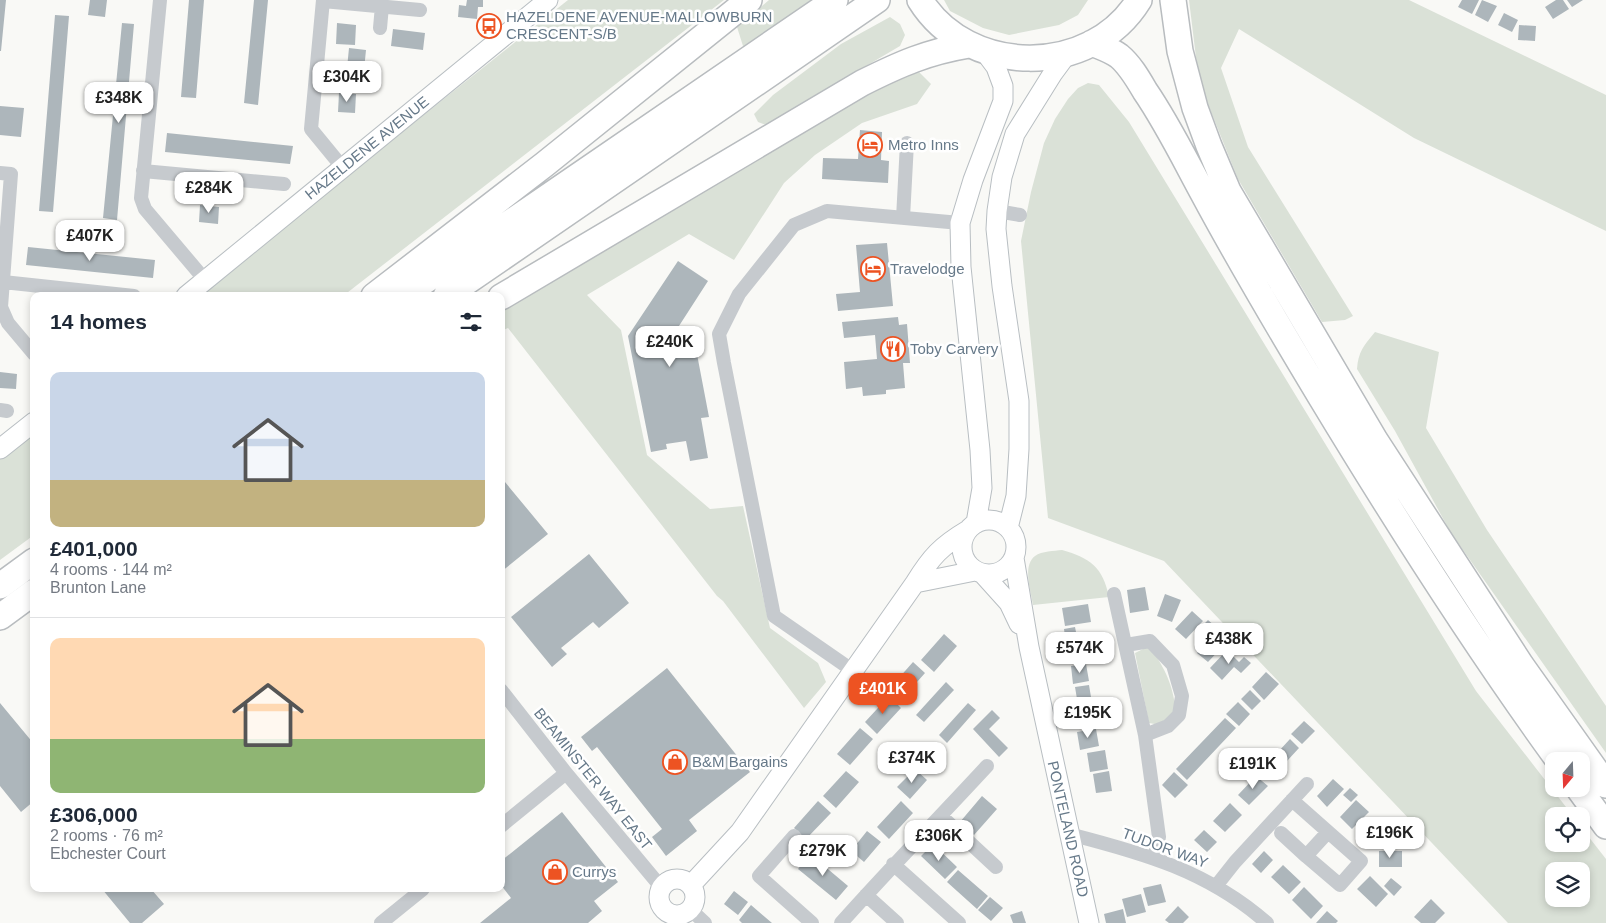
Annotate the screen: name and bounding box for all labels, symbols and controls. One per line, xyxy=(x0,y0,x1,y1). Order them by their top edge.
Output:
place label: HAZELDENE AVENUE-MALLOWBURN CRESCENT-S/B xyxy=(506,8,772,42)
bus stop icon: HAZELDENE AVENUE-MALLOWBURN CRESCENT-S/B xyxy=(476,13,502,39)
pin: £304K xyxy=(312,61,382,103)
text: £304K xyxy=(323,68,371,85)
pin: £348K xyxy=(84,82,154,124)
text: £348K xyxy=(95,89,143,106)
street label: HAZELDENE AVENUE xyxy=(302,93,432,203)
hotel icon: Metro Inns xyxy=(857,132,883,158)
place label: Metro Inns xyxy=(888,136,959,153)
pin: £284K xyxy=(174,172,244,214)
text: £284K xyxy=(185,179,233,196)
pin: £407K xyxy=(55,220,125,262)
text: £407K xyxy=(66,227,114,244)
hotel icon: Travelodge xyxy=(860,256,886,282)
place label: Travelodge xyxy=(890,260,965,277)
icon: filters xyxy=(457,308,485,336)
text: 14 homes xyxy=(50,310,147,333)
pin: £240K xyxy=(635,326,705,368)
text: £240K xyxy=(646,333,694,350)
restaurant icon: Toby Carvery xyxy=(880,336,906,362)
place label: Toby Carvery xyxy=(910,340,999,357)
icon: home xyxy=(223,405,313,495)
text: £401,000 xyxy=(50,537,138,560)
text: 4 rooms · 144 m² xyxy=(50,561,172,578)
text: Brunton Lane xyxy=(50,579,146,596)
pin: £438K xyxy=(1194,622,1264,665)
text: £438K xyxy=(1205,630,1253,647)
pin: £574K xyxy=(1045,632,1115,674)
text: £574K xyxy=(1056,639,1104,656)
icon: home xyxy=(223,670,313,760)
pin: £401K xyxy=(848,672,918,715)
text: £401K xyxy=(859,680,907,697)
pin: £195K xyxy=(1053,696,1123,739)
street label: BEAMINSTER WAY EAST xyxy=(531,704,656,853)
text: £195K xyxy=(1064,704,1112,721)
pin: £374K xyxy=(877,742,947,784)
pin: £191K xyxy=(1218,748,1288,790)
shop icon: B&M Bargains xyxy=(662,749,688,775)
text: £374K xyxy=(888,749,936,766)
north arrow xyxy=(1545,752,1590,798)
map controls xyxy=(1545,752,1590,907)
place label: B&M Bargains xyxy=(692,753,788,770)
text: £191K xyxy=(1229,755,1277,772)
street label: PONTELAND ROAD xyxy=(1045,759,1092,899)
text: £306,000 xyxy=(50,803,138,826)
button: locate xyxy=(1545,807,1590,852)
pin: £196K xyxy=(1355,816,1425,859)
pin: £306K xyxy=(904,820,974,862)
street label: TUDOR WAY xyxy=(1120,824,1210,871)
text: £196K xyxy=(1366,824,1414,841)
text: 2 rooms · 76 m² xyxy=(50,827,163,844)
text: £306K xyxy=(915,827,963,844)
pin: £279K xyxy=(788,834,858,877)
text: £279K xyxy=(799,842,847,859)
text: Ebchester Court xyxy=(50,845,166,862)
shop icon: Currys xyxy=(542,859,568,885)
button: layers xyxy=(1545,862,1590,907)
place label: Currys xyxy=(572,863,616,880)

